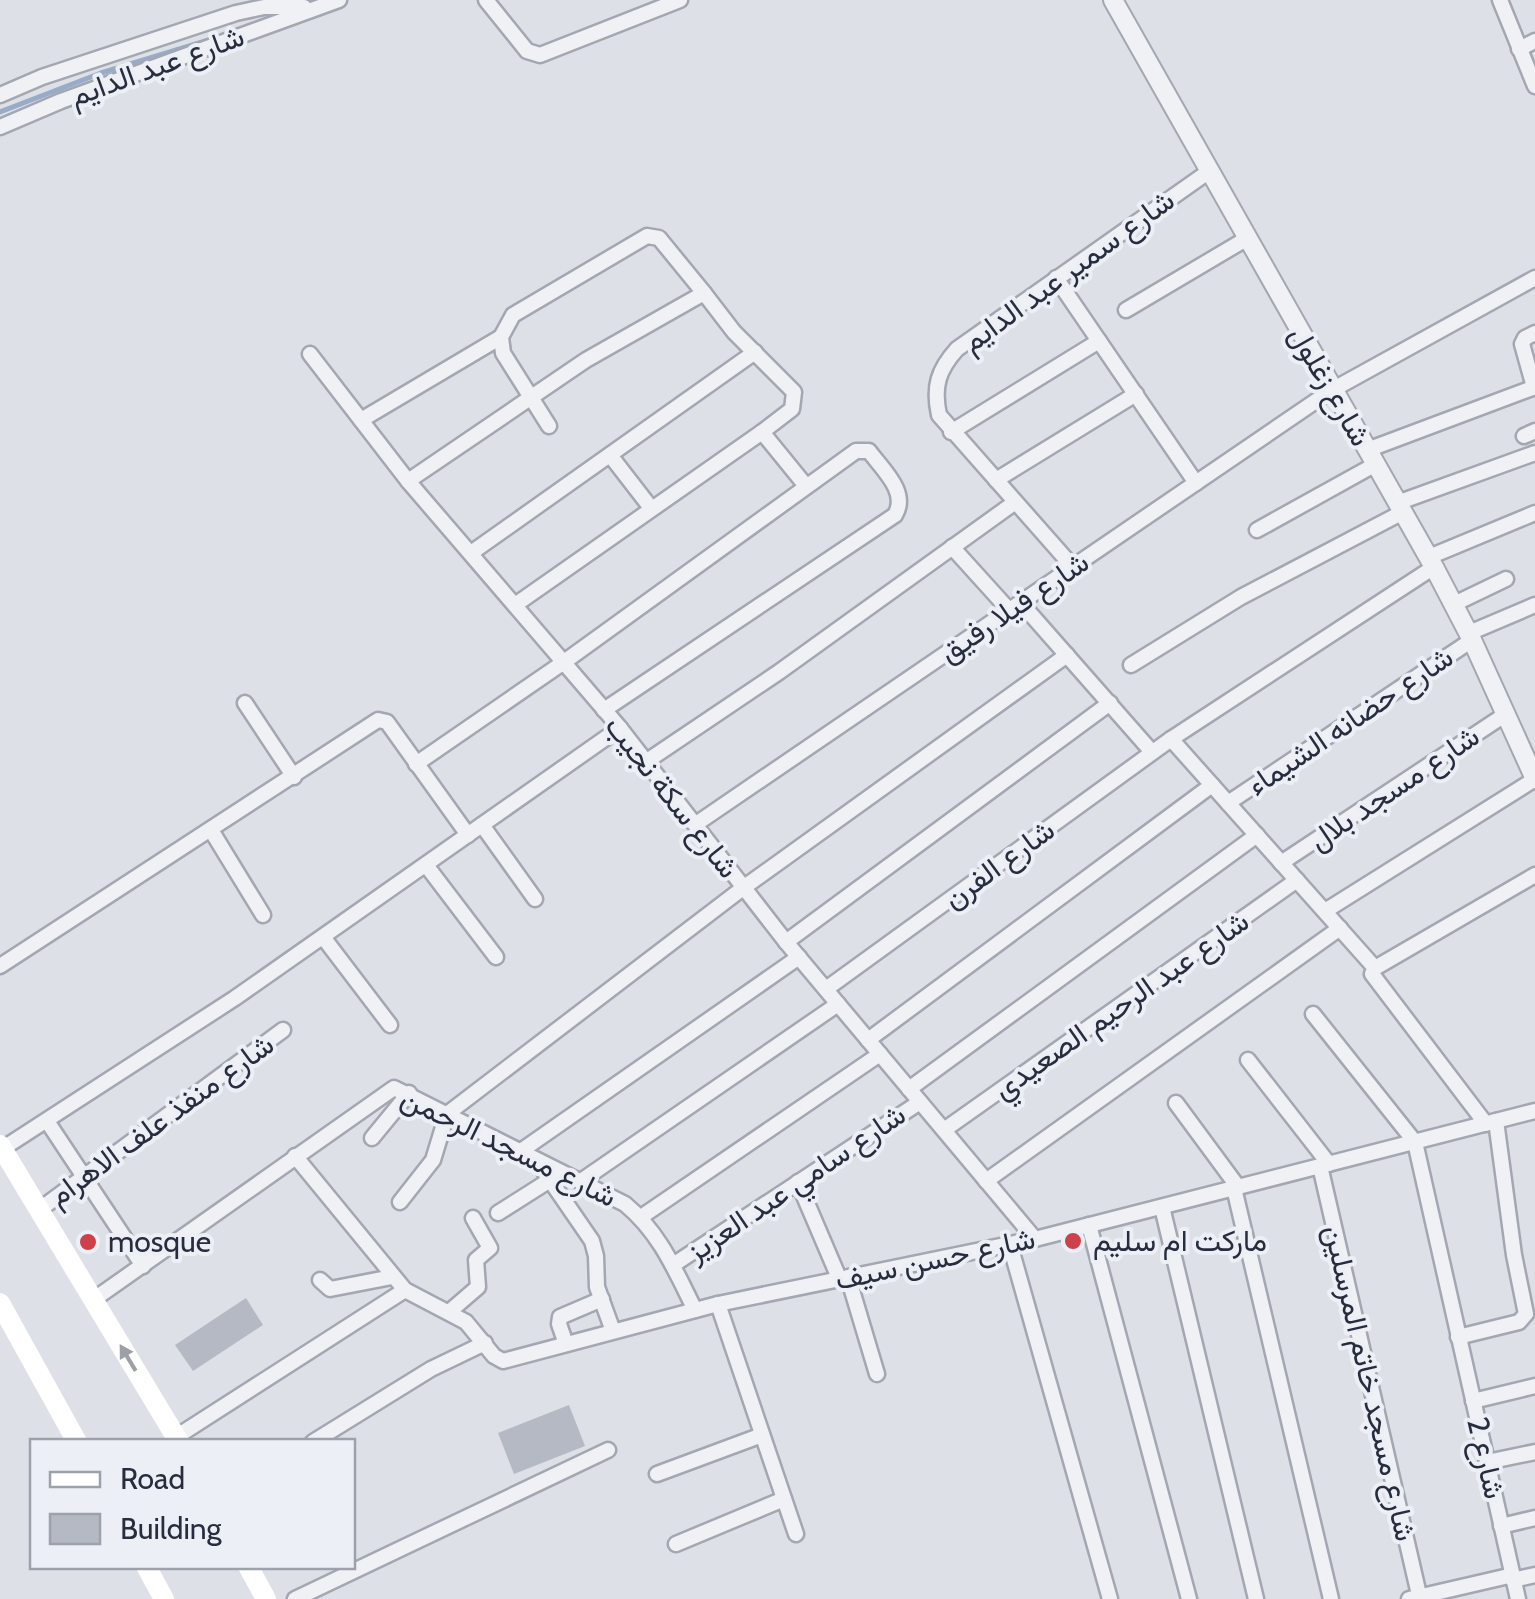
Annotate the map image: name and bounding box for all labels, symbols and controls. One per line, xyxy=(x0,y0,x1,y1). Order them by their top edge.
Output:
street label: شارع عبد الدايم xyxy=(65,17,250,116)
street label: شارع سمير عبد الدايم xyxy=(954,181,1182,362)
street label: شارع زغلول xyxy=(1279,319,1380,453)
street label: شارع فيلا رفيق xyxy=(932,543,1097,672)
street label: شارع حضانه الشيماء xyxy=(1240,638,1461,805)
street label: شارع سكة نجيب xyxy=(596,708,747,887)
street label: شارع مسجد بلال xyxy=(1301,717,1487,860)
street label: شارع الفرن xyxy=(936,811,1063,918)
street label: شارع عبد الرحيم الصعيدي xyxy=(986,902,1259,1112)
street label: شارع منفذ علف الاهرام xyxy=(41,1025,282,1215)
street label: شارع مسجد الرحمن xyxy=(394,1078,623,1217)
street label: شارع سامي عبد العزيز xyxy=(678,1096,916,1275)
street label: شارع حسن سيف xyxy=(832,1219,1039,1300)
street label: شارع مسجد خاتم المرسلين xyxy=(1314,1221,1425,1545)
place label: ماركت ام سليم xyxy=(1093,1222,1267,1260)
place label: mosque xyxy=(108,1223,211,1260)
marker: ماركت ام سليم xyxy=(1062,1230,1084,1252)
marker: mosque xyxy=(77,1231,99,1253)
one-way arrow xyxy=(120,1344,137,1372)
street label: شارع 2 xyxy=(1457,1413,1514,1503)
legend xyxy=(30,1439,355,1569)
text: Road xyxy=(120,1460,185,1497)
text: Building xyxy=(120,1510,223,1547)

